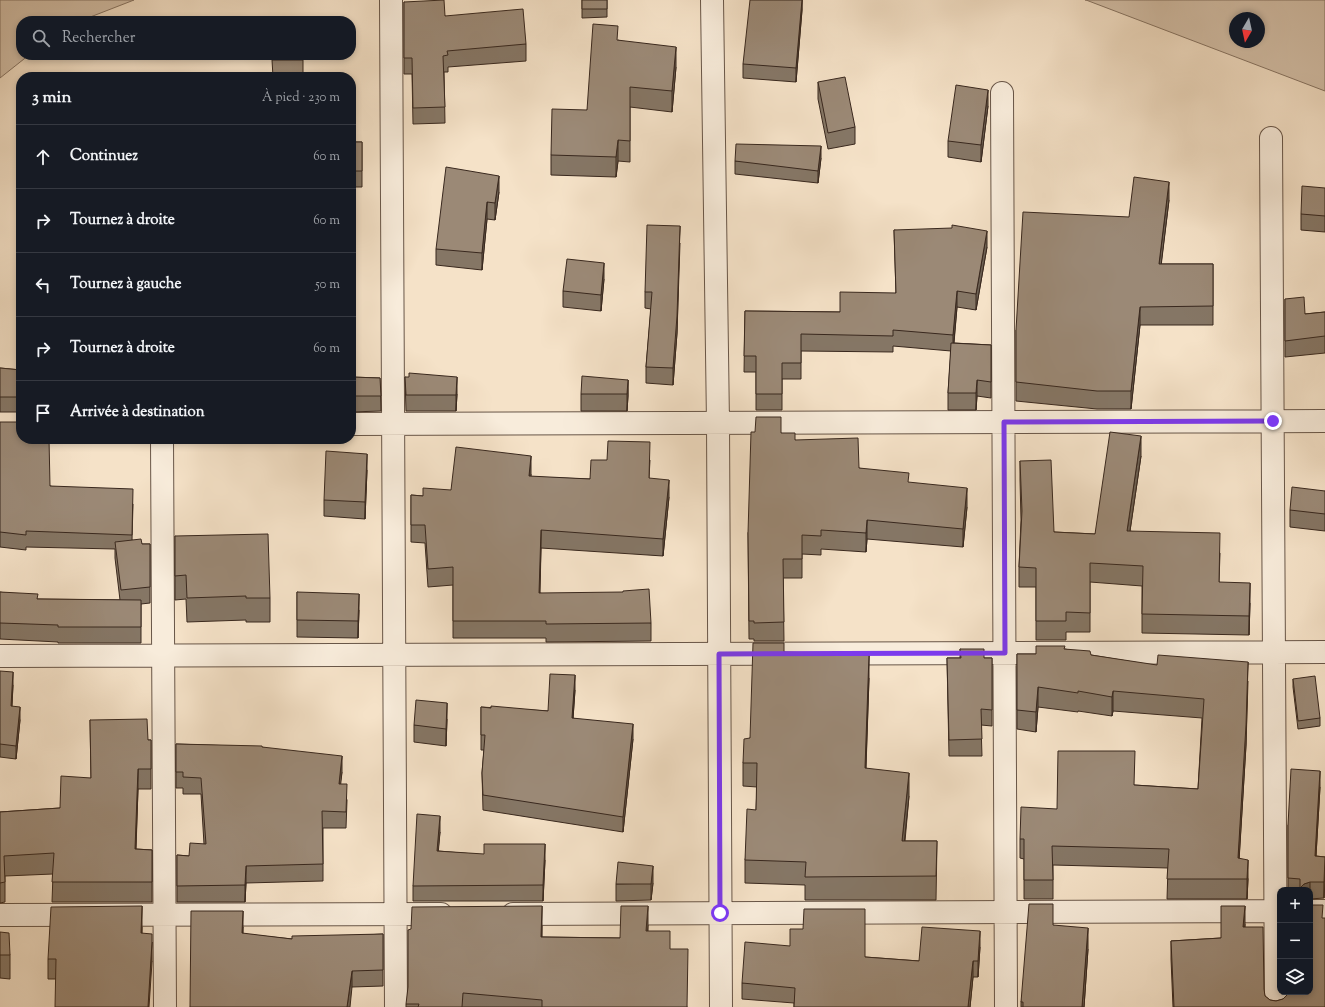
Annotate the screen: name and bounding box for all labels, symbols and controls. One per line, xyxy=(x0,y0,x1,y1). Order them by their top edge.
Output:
north arrow xyxy=(1229,12,1265,48)
search box xyxy=(16,16,356,60)
icon: search xyxy=(30,27,52,49)
text: Rechercher xyxy=(62,28,135,49)
text: 3 min xyxy=(32,86,71,110)
text: À pied · 230 m xyxy=(262,89,340,107)
icon: ahead xyxy=(32,146,54,168)
text: Continuez xyxy=(70,146,138,167)
text: 60 m xyxy=(313,148,340,166)
icon: right xyxy=(32,210,54,232)
text: Tournez à droite xyxy=(70,210,175,231)
text: 60 m xyxy=(313,212,340,230)
icon: left xyxy=(32,274,54,296)
text: Tournez à gauche xyxy=(70,274,181,295)
text: 50 m xyxy=(315,276,340,294)
icon: right xyxy=(32,338,54,360)
text: Tournez à droite xyxy=(70,338,175,359)
text: 60 m xyxy=(313,340,340,358)
icon: arrive xyxy=(32,402,54,424)
text: Arrivée à destination xyxy=(70,402,205,423)
route end xyxy=(1264,412,1282,430)
map controls xyxy=(1277,887,1313,995)
button: + xyxy=(1277,887,1313,923)
route start xyxy=(711,904,729,922)
button: − xyxy=(1277,923,1313,959)
button: layers xyxy=(1277,959,1313,995)

